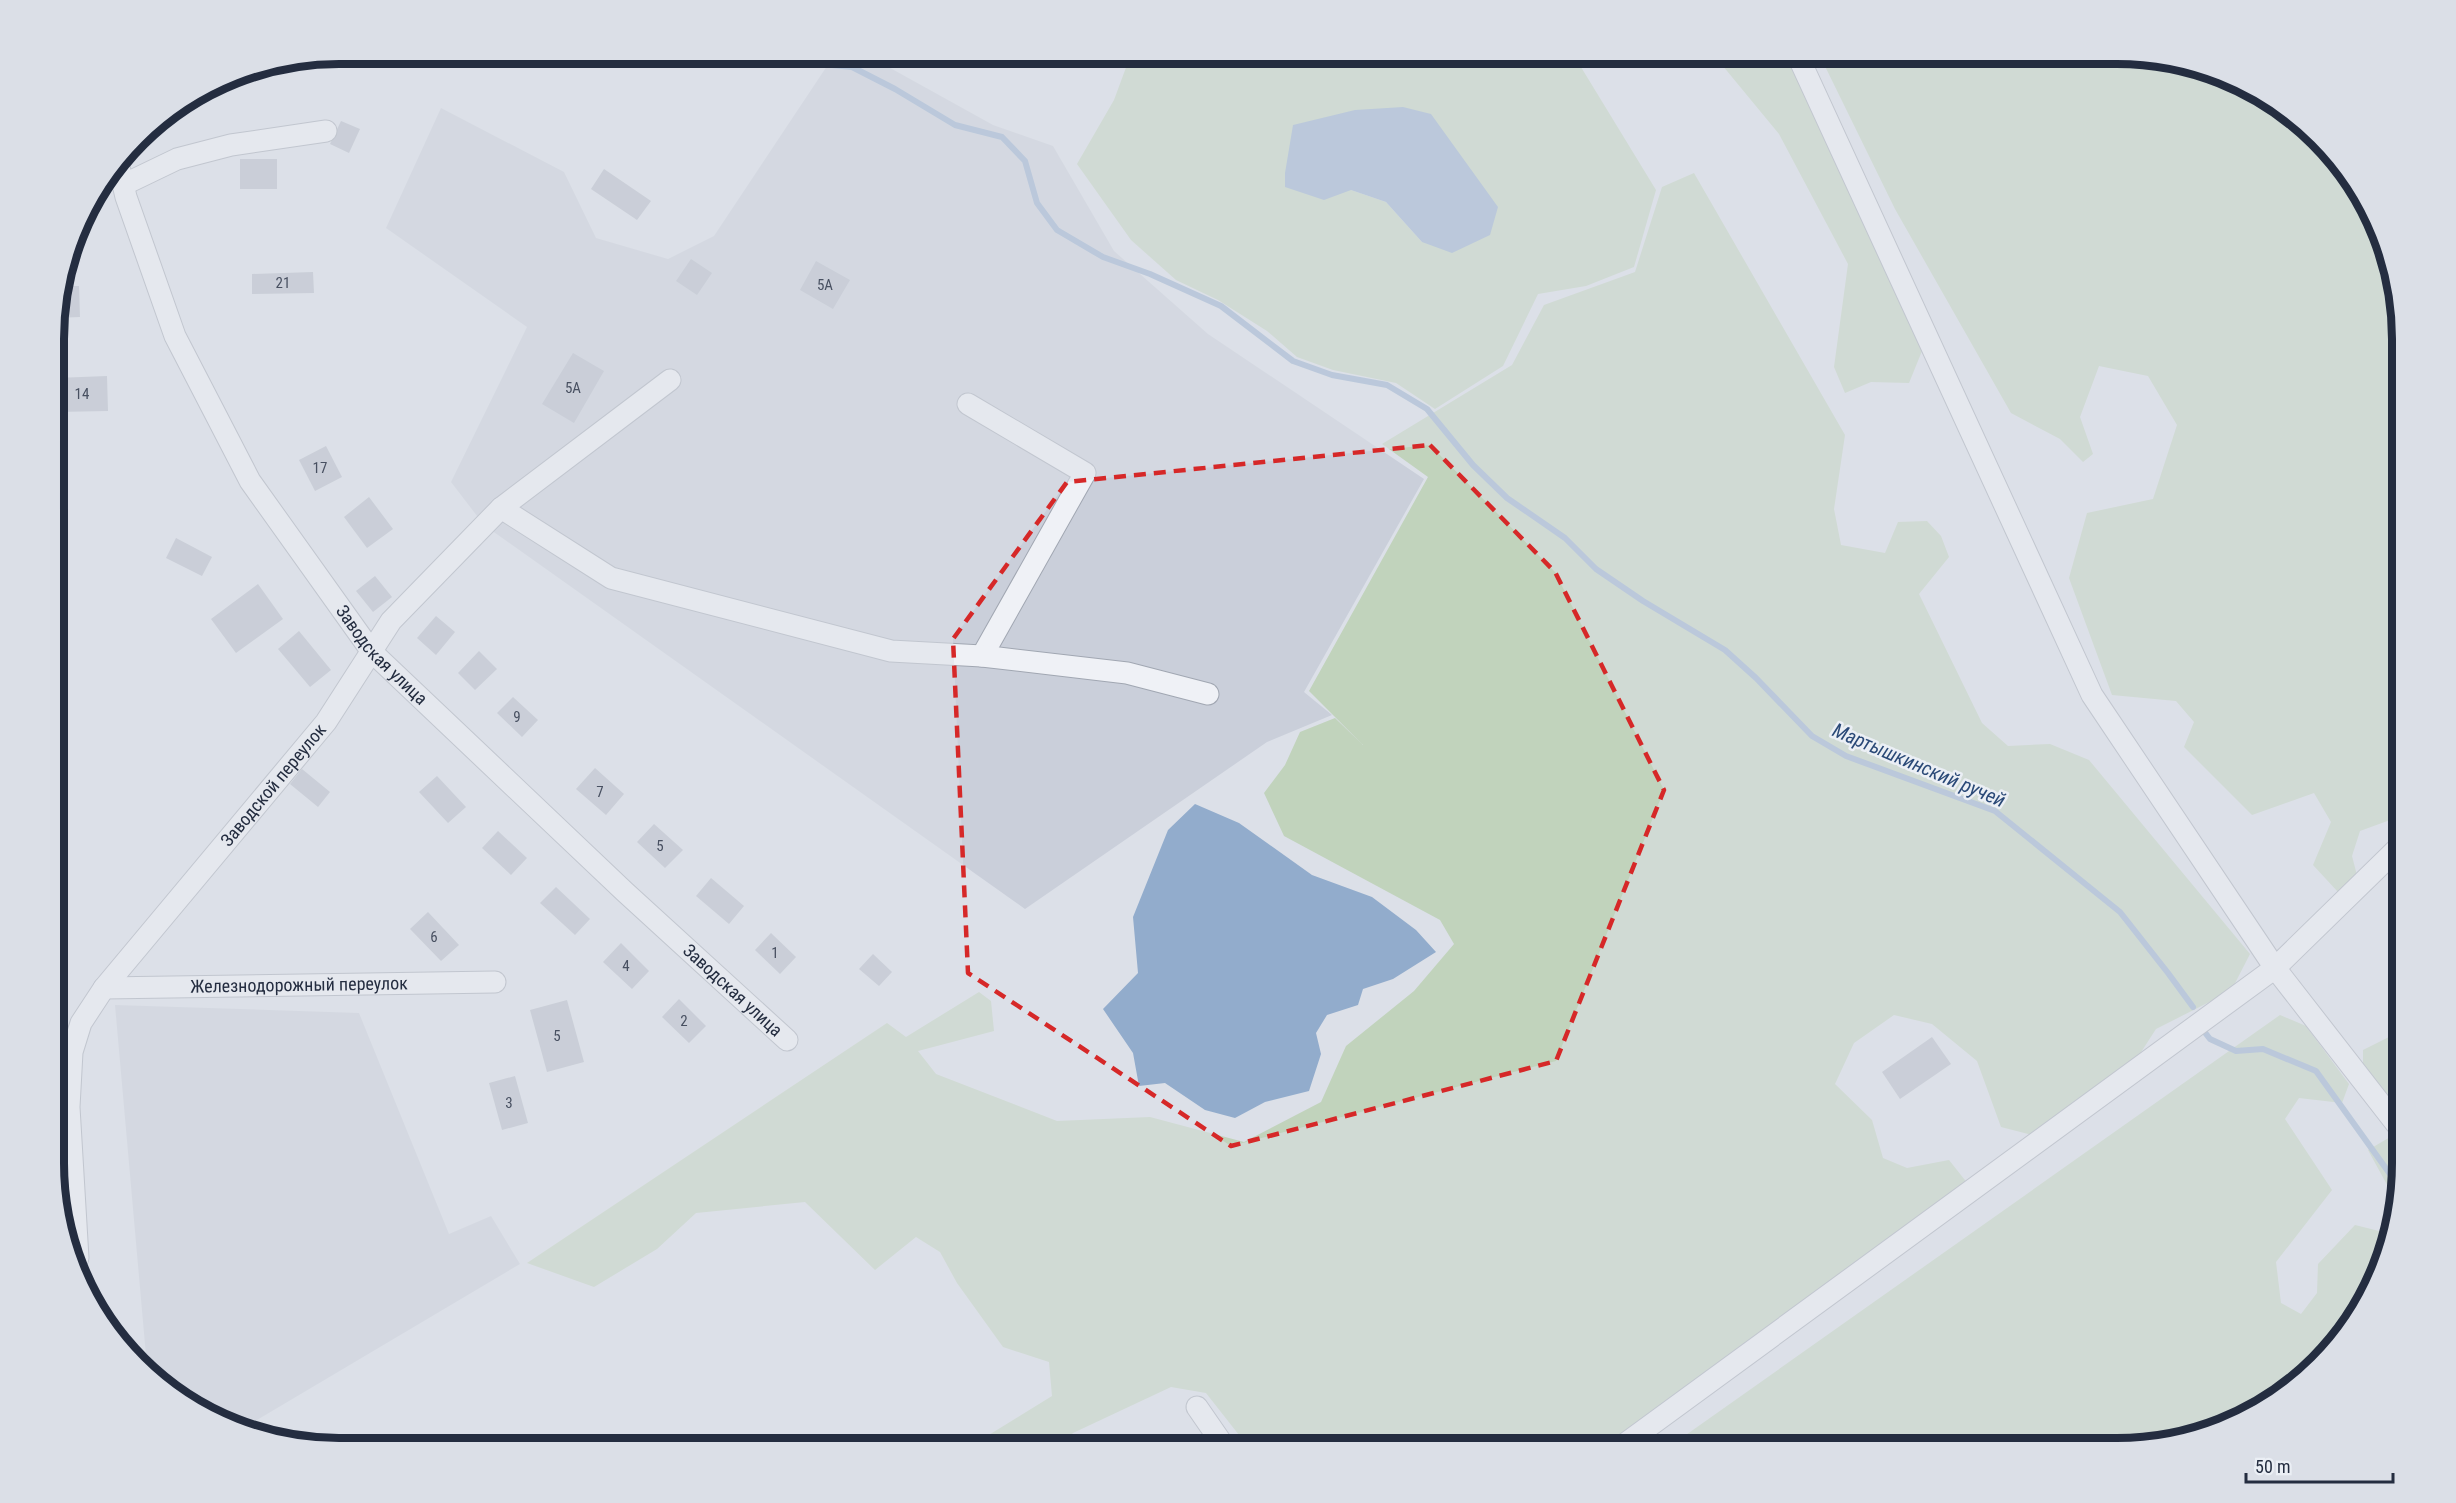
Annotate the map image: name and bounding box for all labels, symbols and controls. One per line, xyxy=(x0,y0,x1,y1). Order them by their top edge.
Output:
house number: 21 xyxy=(276,274,290,292)
house number: 5А xyxy=(817,276,833,294)
house number: 5А xyxy=(565,379,581,397)
house number: 14 xyxy=(75,385,89,403)
house number: 17 xyxy=(313,459,327,477)
street label: Заводская улица xyxy=(332,601,432,709)
house number: 9 xyxy=(513,708,521,726)
water label: Мартышкинский ручей xyxy=(1829,718,2009,812)
street label: Заводской переулок xyxy=(216,719,330,850)
house number: 7 xyxy=(596,783,604,801)
house number: 5 xyxy=(656,837,664,855)
house number: 6 xyxy=(430,928,438,946)
street label: Заводская улица xyxy=(679,939,787,1041)
house number: 1 xyxy=(771,944,779,962)
house number: 4 xyxy=(622,957,630,975)
street label: Железнодорожный переулок xyxy=(190,972,408,997)
house number: 2 xyxy=(680,1012,688,1030)
house number: 5 xyxy=(553,1027,561,1045)
house number: 3 xyxy=(505,1094,513,1112)
scale bar xyxy=(2246,1446,2393,1484)
text: 50 m xyxy=(2255,1456,2290,1477)

